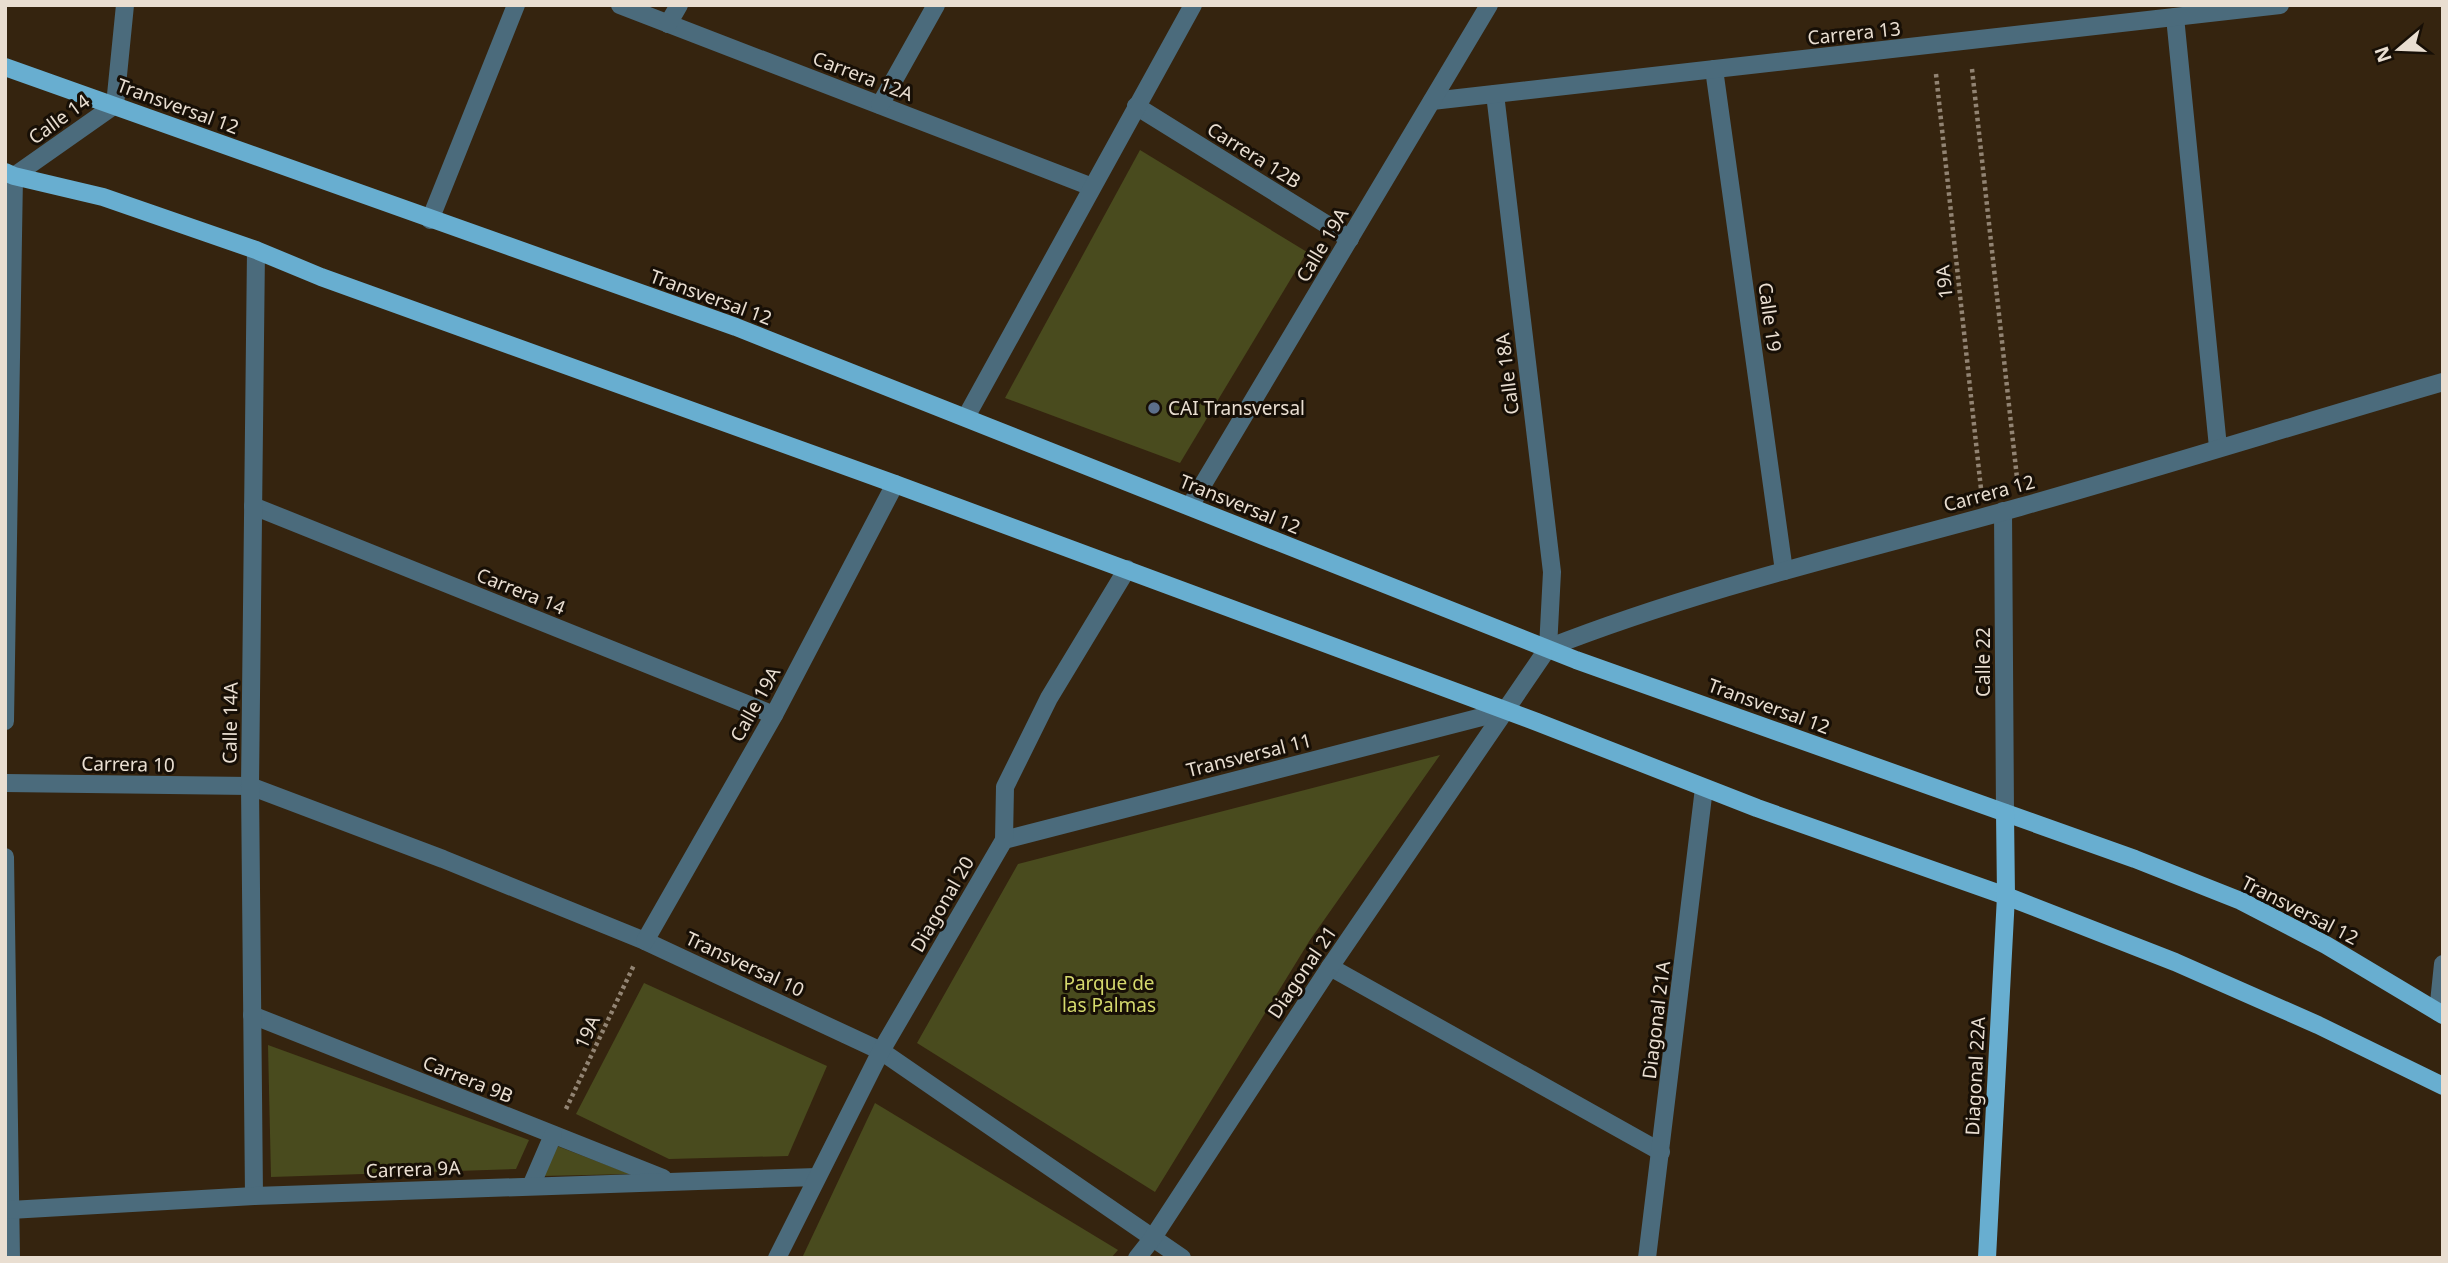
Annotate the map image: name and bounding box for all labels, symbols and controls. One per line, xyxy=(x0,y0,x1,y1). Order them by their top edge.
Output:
north arrow xyxy=(2364,14,2434,84)
street label: Carrera 13 xyxy=(1806,15,1902,51)
text: N xyxy=(2368,43,2398,66)
street label: Carrera 12A xyxy=(809,45,918,107)
street label: Transversal 12 xyxy=(113,72,243,140)
street label: Calle 14 xyxy=(23,88,95,150)
street label: Carrera 12B xyxy=(1202,116,1306,194)
street label: Calle 19A xyxy=(1290,202,1355,287)
street label: Transversal 12 xyxy=(646,263,776,331)
street label: 19A xyxy=(1929,263,1959,300)
street label: Calle 19 xyxy=(1752,281,1788,353)
street label: Calle 18A xyxy=(1489,331,1525,416)
place label: CAI Transversal xyxy=(1168,395,1305,421)
marker: CAI Transversal xyxy=(1146,400,1162,416)
street label: Transversal 12 xyxy=(1176,468,1304,540)
street label: Carrera 12 xyxy=(1940,468,2038,518)
street label: Carrera 14 xyxy=(473,561,569,621)
street label: Calle 22 xyxy=(1970,627,1996,697)
street label: Calle 19A xyxy=(724,661,787,746)
street label: Transversal 12 xyxy=(1704,672,1834,740)
street label: Calle 14A xyxy=(216,681,244,764)
street label: Transversal 11 xyxy=(1184,727,1314,783)
street label: Carrera 10 xyxy=(81,750,175,778)
street label: Diagonal 20 xyxy=(904,851,980,957)
street label: Transversal 12 xyxy=(2237,869,2363,951)
street label: Diagonal 21 xyxy=(1261,921,1343,1023)
street label: Transversal 10 xyxy=(681,925,809,1003)
street label: Diagonal 21A xyxy=(1636,959,1676,1081)
park label: Parque de las Palmas xyxy=(1062,970,1156,1018)
street label: 19A xyxy=(568,1010,606,1053)
street label: Diagonal 22A xyxy=(1959,1015,1991,1136)
street label: Carrera 9B xyxy=(419,1049,517,1109)
street label: Carrera 9A xyxy=(365,1154,462,1184)

